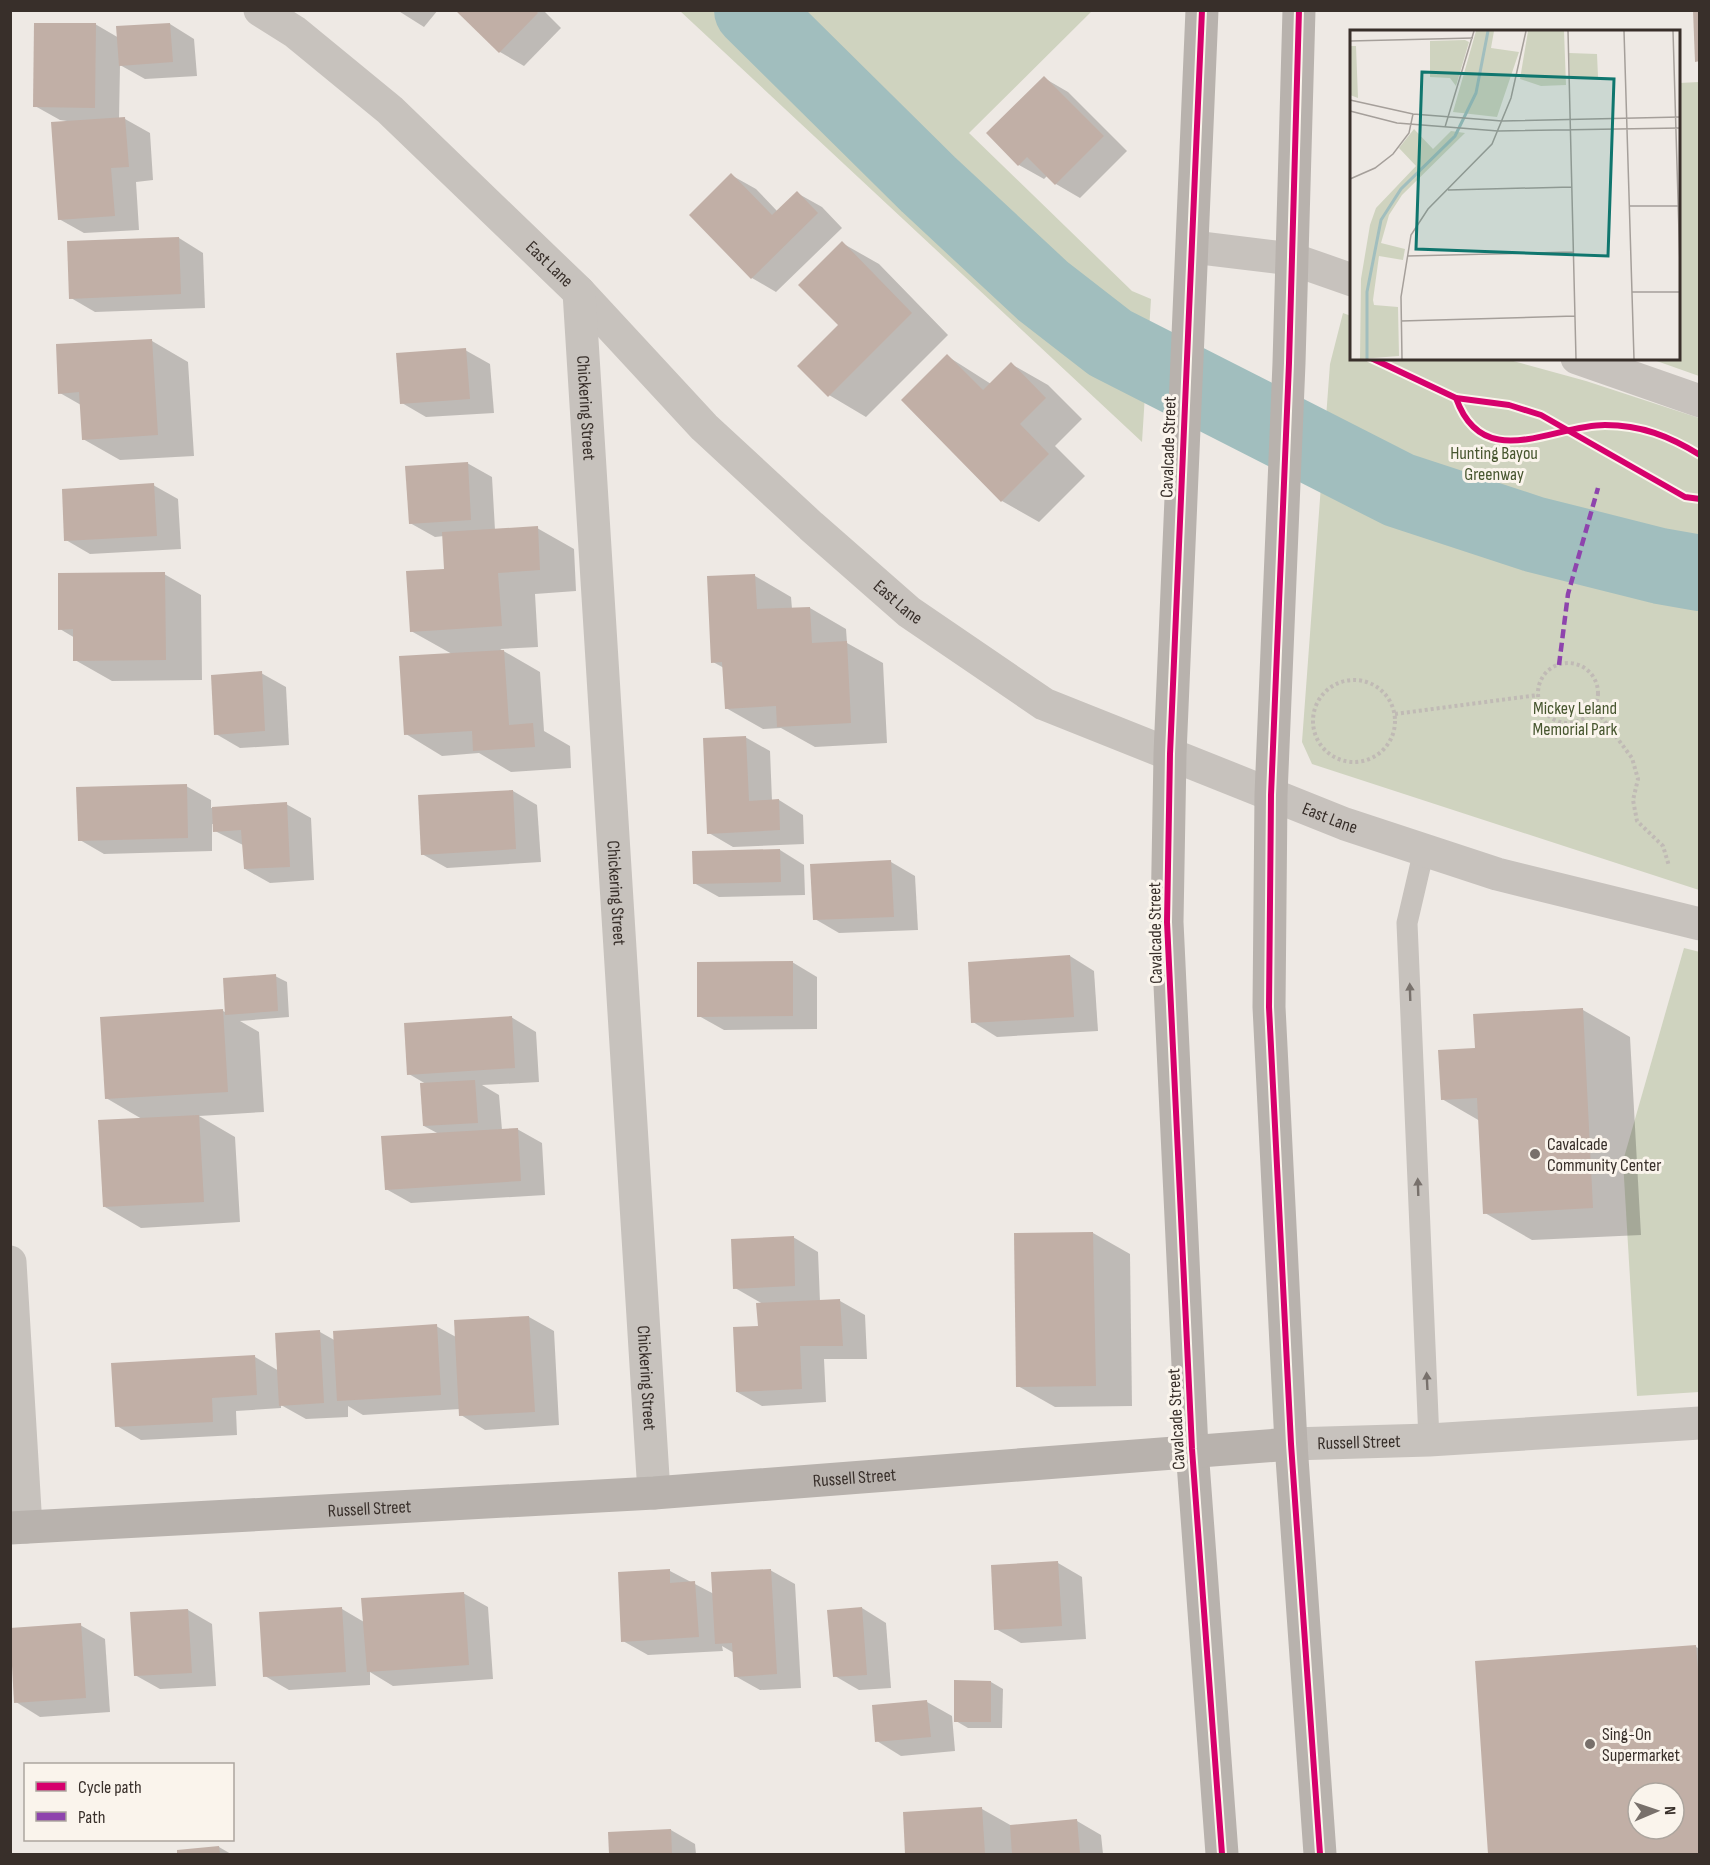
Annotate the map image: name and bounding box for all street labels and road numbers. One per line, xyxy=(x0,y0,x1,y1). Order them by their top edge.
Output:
street label: East Lane xyxy=(521,237,577,292)
street label: Chickering Street xyxy=(572,355,600,461)
street label: Cavalcade Street xyxy=(1156,395,1181,498)
street label: East Lane xyxy=(869,576,926,629)
street label: East Lane xyxy=(1299,798,1360,838)
street label: Chickering Street xyxy=(602,840,630,947)
street label: Cavalcade Street xyxy=(1144,881,1167,984)
street label: Chickering Street xyxy=(633,1325,660,1432)
street label: Cavalcade Street xyxy=(1163,1367,1190,1470)
street label: Russell Street xyxy=(1317,1431,1402,1454)
street label: Russell Street xyxy=(812,1464,897,1492)
street label: Russell Street xyxy=(327,1496,412,1522)

